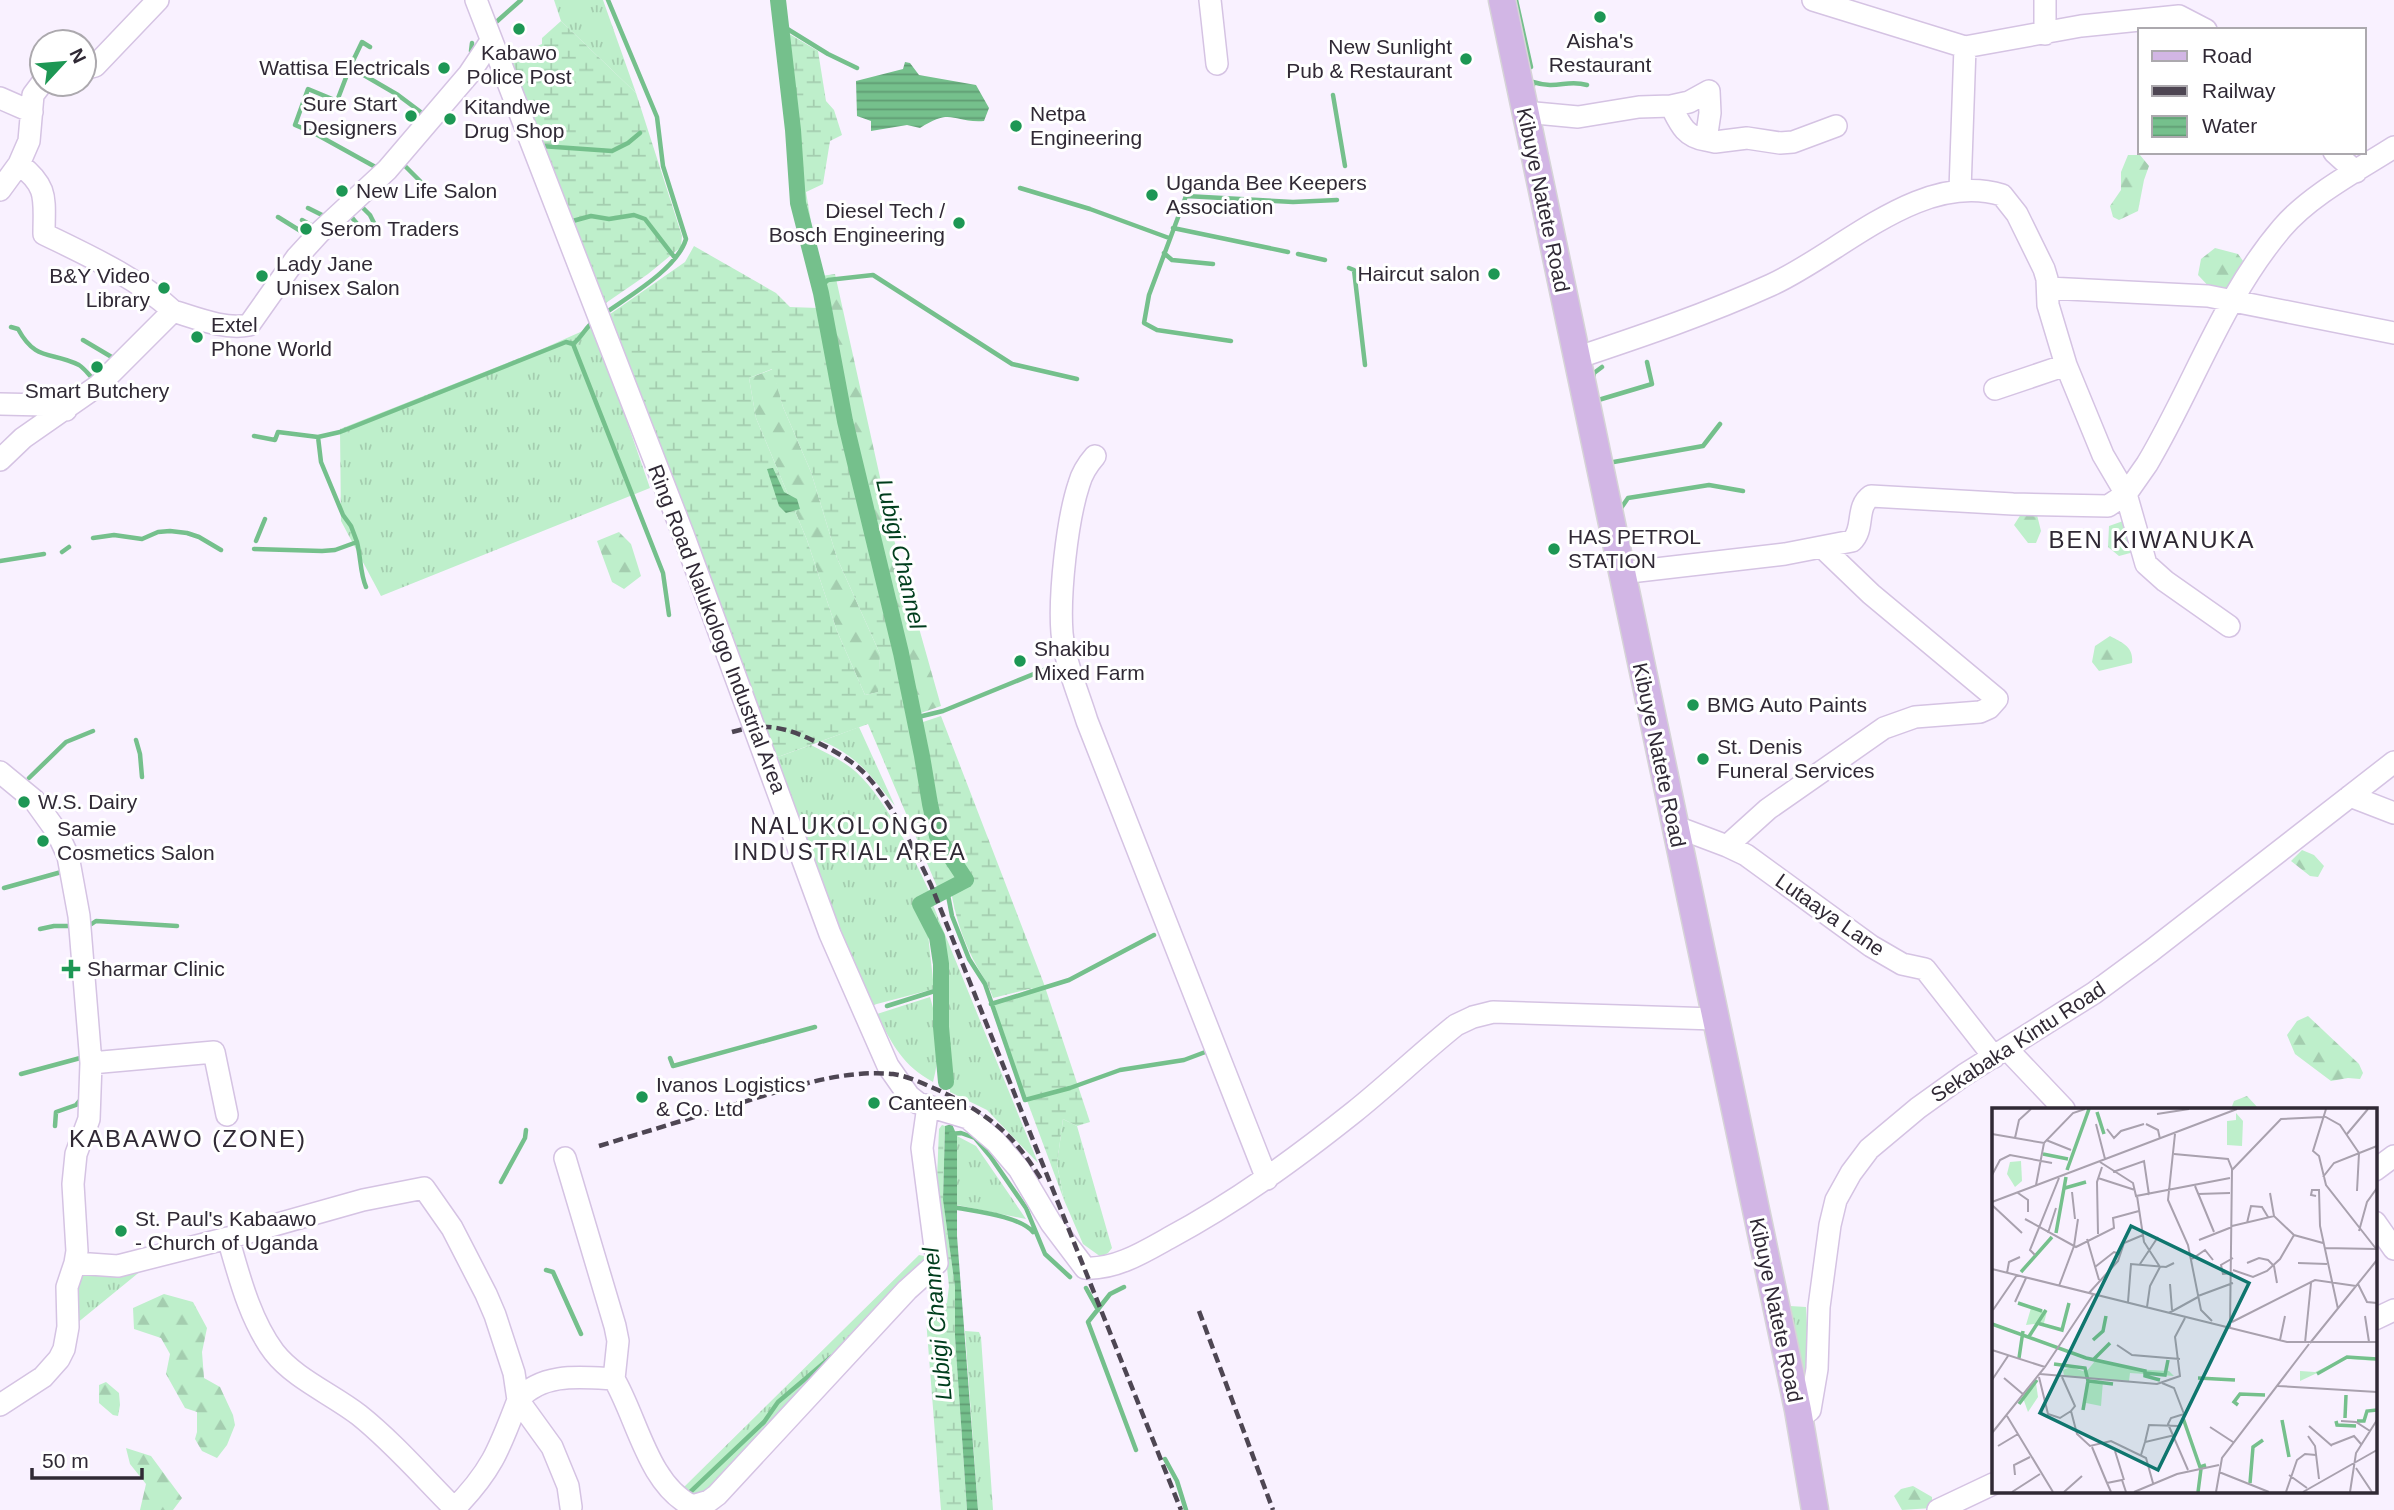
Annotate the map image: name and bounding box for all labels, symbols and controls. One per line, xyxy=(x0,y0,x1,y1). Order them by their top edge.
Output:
marker: Aisha's Restaurant xyxy=(1592,9,1608,25)
marker: Kabawo Police Post xyxy=(511,21,527,37)
north arrow xyxy=(28,28,98,98)
legend xyxy=(2138,28,2366,154)
place label: Aisha's Restaurant xyxy=(1549,29,1652,76)
place label: New Sunlight Pub & Restaurant xyxy=(1286,35,1452,82)
place label: Kabawo Police Post xyxy=(466,41,572,88)
text: Road xyxy=(2202,44,2252,67)
text: N xyxy=(65,45,90,67)
marker: New Sunlight Pub & Restaurant xyxy=(1458,51,1474,67)
place label: Wattisa Electricals xyxy=(259,56,430,79)
marker: Wattisa Electricals xyxy=(436,60,452,76)
text: Railway xyxy=(2202,79,2276,102)
place label: Sure Start Designers xyxy=(302,92,397,139)
place label: Kitandwe Drug Shop xyxy=(464,95,564,142)
place label: Netpa Engineering xyxy=(1030,102,1142,149)
street label: Kibuye Natete Road xyxy=(1513,106,1574,294)
marker: Sure Start Designers xyxy=(403,108,419,124)
marker: Kitandwe Drug Shop xyxy=(442,111,458,127)
text: Water xyxy=(2202,114,2257,137)
marker: Netpa Engineering xyxy=(1008,118,1024,134)
place label: Uganda Bee Keepers Association xyxy=(1166,171,1367,218)
place label: New Life Salon xyxy=(356,179,497,202)
marker: New Life Salon xyxy=(334,183,350,199)
marker: Uganda Bee Keepers Association xyxy=(1144,187,1160,203)
place label: Diesel Tech / Bosch Engineering xyxy=(769,199,945,246)
marker: Diesel Tech / Bosch Engineering xyxy=(951,215,967,231)
place label: Serom Traders xyxy=(320,217,459,240)
marker: Serom Traders xyxy=(298,221,314,237)
place label: Lady Jane Unisex Salon xyxy=(276,252,400,299)
place label: Haircut salon xyxy=(1357,262,1480,285)
place label: B&Y Video Library xyxy=(49,264,150,311)
marker: Haircut salon xyxy=(1486,266,1502,282)
marker: Lady Jane Unisex Salon xyxy=(254,268,270,284)
marker: B&Y Video Library xyxy=(156,280,172,296)
place label: Extel Phone World xyxy=(211,313,332,360)
marker: Extel Phone World xyxy=(189,329,205,345)
marker: Smart Butchery xyxy=(89,359,105,375)
place label: Smart Butchery xyxy=(25,379,170,402)
street label: Ring Road Nalukologo Industrial Area xyxy=(644,461,791,797)
water label: Lubigi Channel xyxy=(871,476,931,633)
place label: HAS PETROL STATION xyxy=(1568,525,1701,572)
district label: BEN KIWANUKA xyxy=(2048,526,2256,553)
marker: HAS PETROL STATION xyxy=(1546,541,1562,557)
place label: Shakibu Mixed Farm xyxy=(1034,637,1145,684)
marker: Shakibu Mixed Farm xyxy=(1012,653,1028,669)
street label: Kibuye Natete Road xyxy=(1629,661,1690,849)
place label: BMG Auto Paints xyxy=(1707,693,1867,716)
marker: BMG Auto Paints xyxy=(1685,697,1701,713)
place label: St. Denis Funeral Services xyxy=(1717,735,1875,782)
marker: St. Denis Funeral Services xyxy=(1695,751,1711,767)
place label: W.S. Dairy xyxy=(38,790,138,813)
marker: W.S. Dairy xyxy=(16,794,32,810)
district label: NALUKOLONGO INDUSTRIAL AREA xyxy=(733,813,967,865)
place label: Samie Cosmetics Salon xyxy=(57,817,215,864)
marker: Samie Cosmetics Salon xyxy=(35,833,51,849)
street label: Lutaaya Lane xyxy=(1772,869,1889,961)
place label: Sharmar Clinic xyxy=(87,957,225,980)
marker: Sharmar Clinic xyxy=(61,959,81,979)
street label: Sekabaka Kintu Road xyxy=(1926,977,2109,1107)
place label: Ivanos Logistics & Co. Ltd xyxy=(656,1073,805,1120)
marker: Ivanos Logistics & Co. Ltd xyxy=(634,1089,650,1105)
place label: Canteen xyxy=(888,1091,967,1114)
marker: Canteen xyxy=(866,1095,882,1111)
inset map xyxy=(1992,1108,2376,1492)
district label: KABAAWO (ZONE) xyxy=(69,1125,307,1152)
place label: St. Paul's Kabaawo - Church of Uganda xyxy=(135,1207,319,1254)
street label: Kibuye Natete Road xyxy=(1746,1216,1807,1404)
marker: St. Paul's Kabaawo - Church of Uganda xyxy=(113,1223,129,1239)
water label: Lubigi Channel xyxy=(917,1246,957,1402)
scale bar xyxy=(32,1436,142,1480)
text: 50 m xyxy=(42,1449,89,1472)

